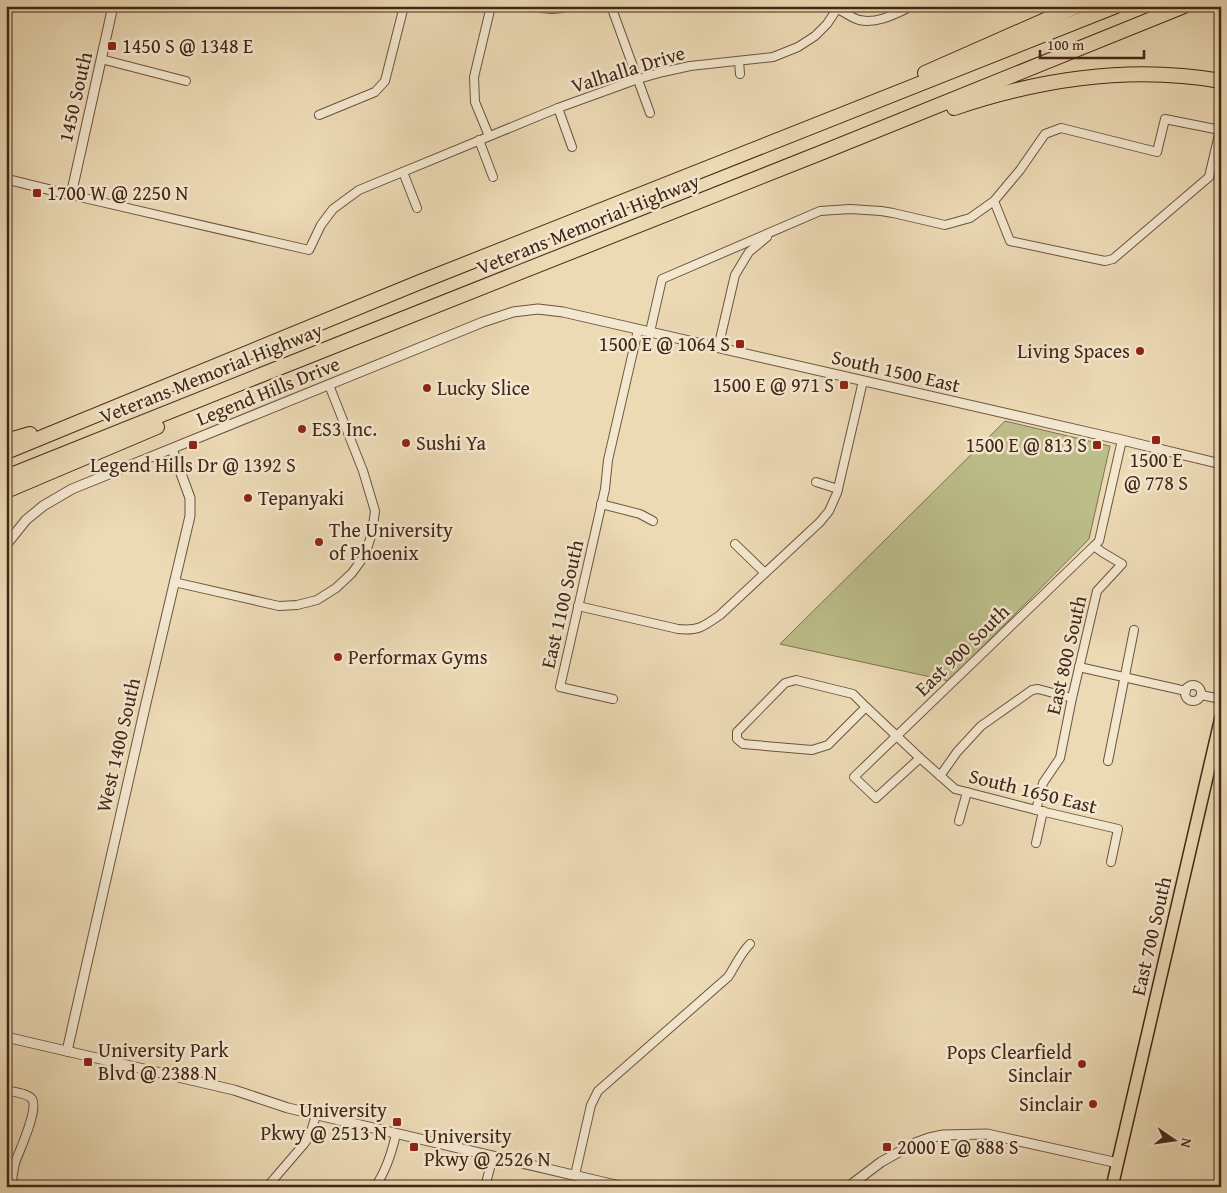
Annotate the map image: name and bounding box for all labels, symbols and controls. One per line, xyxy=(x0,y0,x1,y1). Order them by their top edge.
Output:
scale bar xyxy=(1040,28,1143,60)
place label: 1450 S @ 1348 E xyxy=(122,31,253,60)
text: 100 m xyxy=(1047,34,1085,55)
street label: Valhalla Drive xyxy=(567,37,688,100)
marker: 1450 S @ 1348 E xyxy=(106,40,118,52)
street label: 1450 South xyxy=(50,49,99,145)
street label: Veterans Memorial Highway xyxy=(472,166,704,282)
place label: 1700 W @ 2250 N xyxy=(47,178,188,207)
marker: 1700 W @ 2250 N xyxy=(31,187,43,199)
street label: Veterans Memorial Highway xyxy=(95,315,327,431)
place label: 1500 E @ 1064 S xyxy=(599,329,730,358)
place label: Living Spaces xyxy=(1017,336,1130,365)
marker: 1500 E @ 1064 S xyxy=(734,338,746,350)
street label: South 1500 East xyxy=(829,342,963,399)
marker: Living Spaces xyxy=(1134,345,1146,357)
street label: Legend Hills Drive xyxy=(192,349,344,432)
place label: 1500 E @ 971 S xyxy=(712,370,834,399)
place label: Lucky Slice xyxy=(437,373,530,402)
marker: 1500 E @ 971 S xyxy=(838,379,850,391)
marker: Lucky Slice xyxy=(421,382,433,394)
place label: ES3 Inc. xyxy=(312,414,377,443)
marker: ES3 Inc. xyxy=(296,423,308,435)
place label: Sushi Ya xyxy=(416,428,487,457)
place label: 1500 E @ 813 S xyxy=(965,430,1087,459)
marker: 1500 E @ 778 S xyxy=(1150,434,1162,446)
marker: Sushi Ya xyxy=(400,437,412,449)
marker: Legend Hills Dr @ 1392 S xyxy=(187,439,199,451)
marker: 1500 E @ 813 S xyxy=(1091,439,1103,451)
place label: 1500 E @ 778 S xyxy=(1124,445,1188,497)
place label: Legend Hills Dr @ 1392 S xyxy=(90,450,296,479)
place label: Tepanyaki xyxy=(258,483,345,512)
marker: Tepanyaki xyxy=(242,492,254,504)
place label: The University of Phoenix xyxy=(329,515,453,567)
marker: The University of Phoenix xyxy=(313,536,325,548)
street label: East 1100 South xyxy=(533,537,590,671)
street label: East 800 South xyxy=(1038,593,1093,717)
street label: East 900 South xyxy=(908,597,1015,702)
place label: Performax Gyms xyxy=(348,642,488,671)
marker: Performax Gyms xyxy=(332,651,344,663)
street label: West 1400 South xyxy=(88,675,147,815)
street label: South 1650 East xyxy=(966,761,1100,820)
street label: East 700 South xyxy=(1123,874,1178,998)
place label: University Park Blvd @ 2388 N xyxy=(98,1035,230,1087)
place label: Pops Clearfield Sinclair xyxy=(947,1037,1072,1089)
marker: University Park Blvd @ 2388 N xyxy=(82,1056,94,1068)
marker: Pops Clearfield Sinclair xyxy=(1076,1058,1088,1070)
place label: Sinclair xyxy=(1019,1089,1083,1118)
place label: University Pkwy @ 2513 N xyxy=(261,1095,387,1147)
marker: Sinclair xyxy=(1087,1098,1099,1110)
marker: University Pkwy @ 2513 N xyxy=(391,1116,403,1128)
north arrow xyxy=(1150,1116,1200,1166)
place label: University Pkwy @ 2526 N xyxy=(424,1121,550,1173)
place label: 2000 E @ 888 S xyxy=(897,1132,1019,1161)
text: N xyxy=(1176,1136,1197,1150)
marker: University Pkwy @ 2526 N xyxy=(408,1141,420,1153)
marker: 2000 E @ 888 S xyxy=(881,1141,893,1153)

